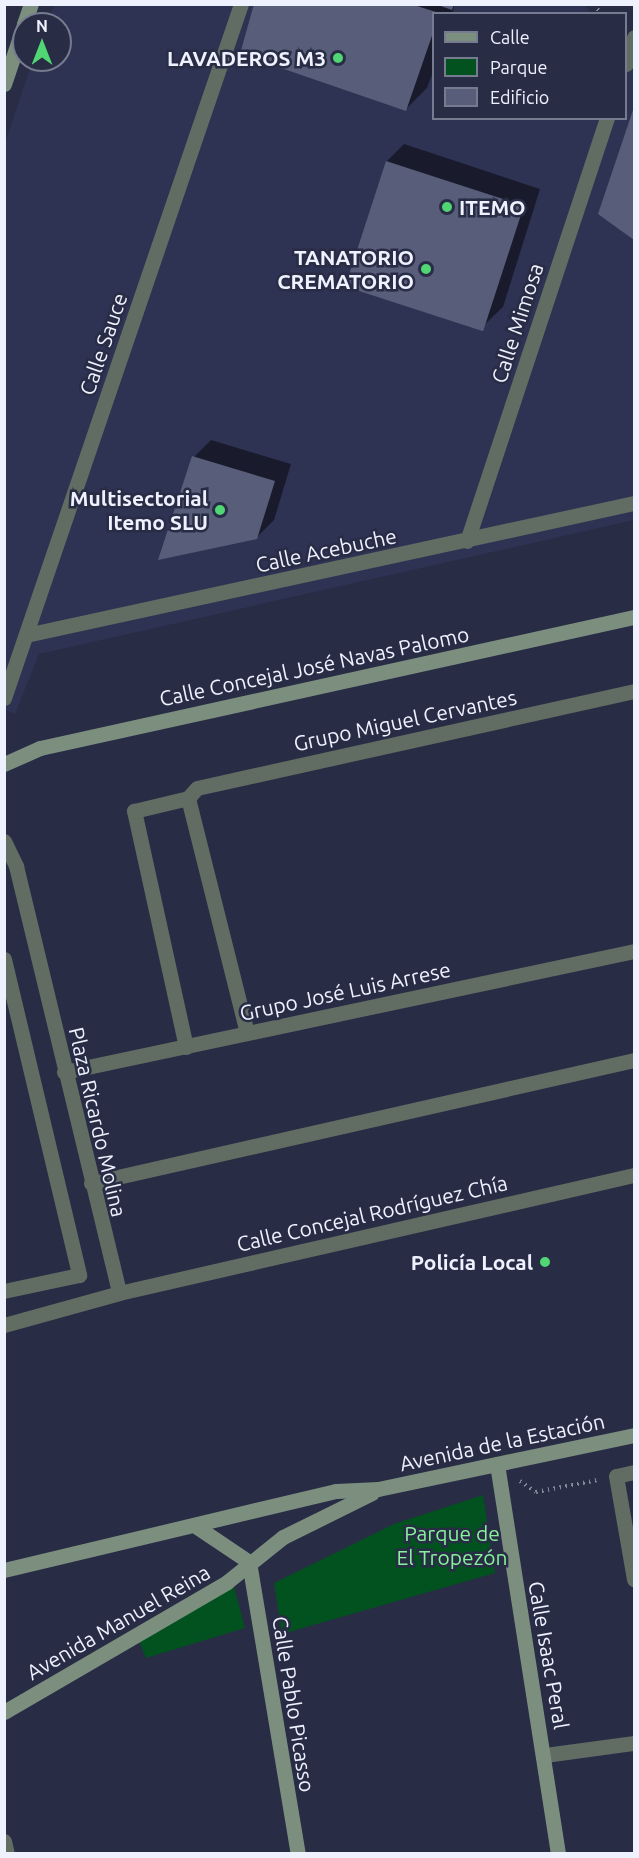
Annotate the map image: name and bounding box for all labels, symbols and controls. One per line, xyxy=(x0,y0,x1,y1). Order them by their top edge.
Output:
north arrow xyxy=(12,12,72,72)
legend xyxy=(432,12,627,120)
text: N xyxy=(36,17,48,35)
text: Calle xyxy=(490,27,530,47)
place label: LAVADEROS M3 xyxy=(167,45,326,71)
marker: LAVADEROS M3 xyxy=(331,51,345,65)
text: Parque xyxy=(490,57,547,77)
text: Edificio xyxy=(490,87,549,107)
place label: ITEMO xyxy=(459,194,526,220)
marker: ITEMO xyxy=(440,200,454,214)
place label: TANATORIO CREMATORIO xyxy=(277,244,414,294)
street label: Calle Mimosa xyxy=(486,260,548,386)
marker: TANATORIO CREMATORIO xyxy=(419,262,433,276)
street label: Calle Sauce xyxy=(74,290,132,398)
place label: Multisectorial Itemo SLU xyxy=(70,485,208,535)
marker: Multisectorial Itemo SLU xyxy=(213,503,227,517)
street label: Calle Acebuche xyxy=(253,523,399,577)
street label: Calle Concejal José Navas Palomo xyxy=(157,621,471,711)
street label: Grupo Miguel Cervantes xyxy=(291,684,519,756)
street label: Grupo José Luis Arrese xyxy=(237,956,453,1026)
street label: Plaza Ricardo Molina xyxy=(64,1025,132,1219)
street label: Calle Concejal Rodríguez Chía xyxy=(234,1170,510,1256)
place label: Policía Local xyxy=(411,1249,533,1275)
marker: Policía Local xyxy=(538,1255,552,1269)
street label: Avenida de la Estación xyxy=(397,1408,607,1476)
park label: Parque de El Tropezón xyxy=(397,1520,507,1570)
street label: Avenida Manuel Reina xyxy=(22,1559,214,1685)
street label: Calle Isaac Peral xyxy=(524,1579,574,1731)
street label: Calle Pablo Picasso xyxy=(268,1614,320,1794)

